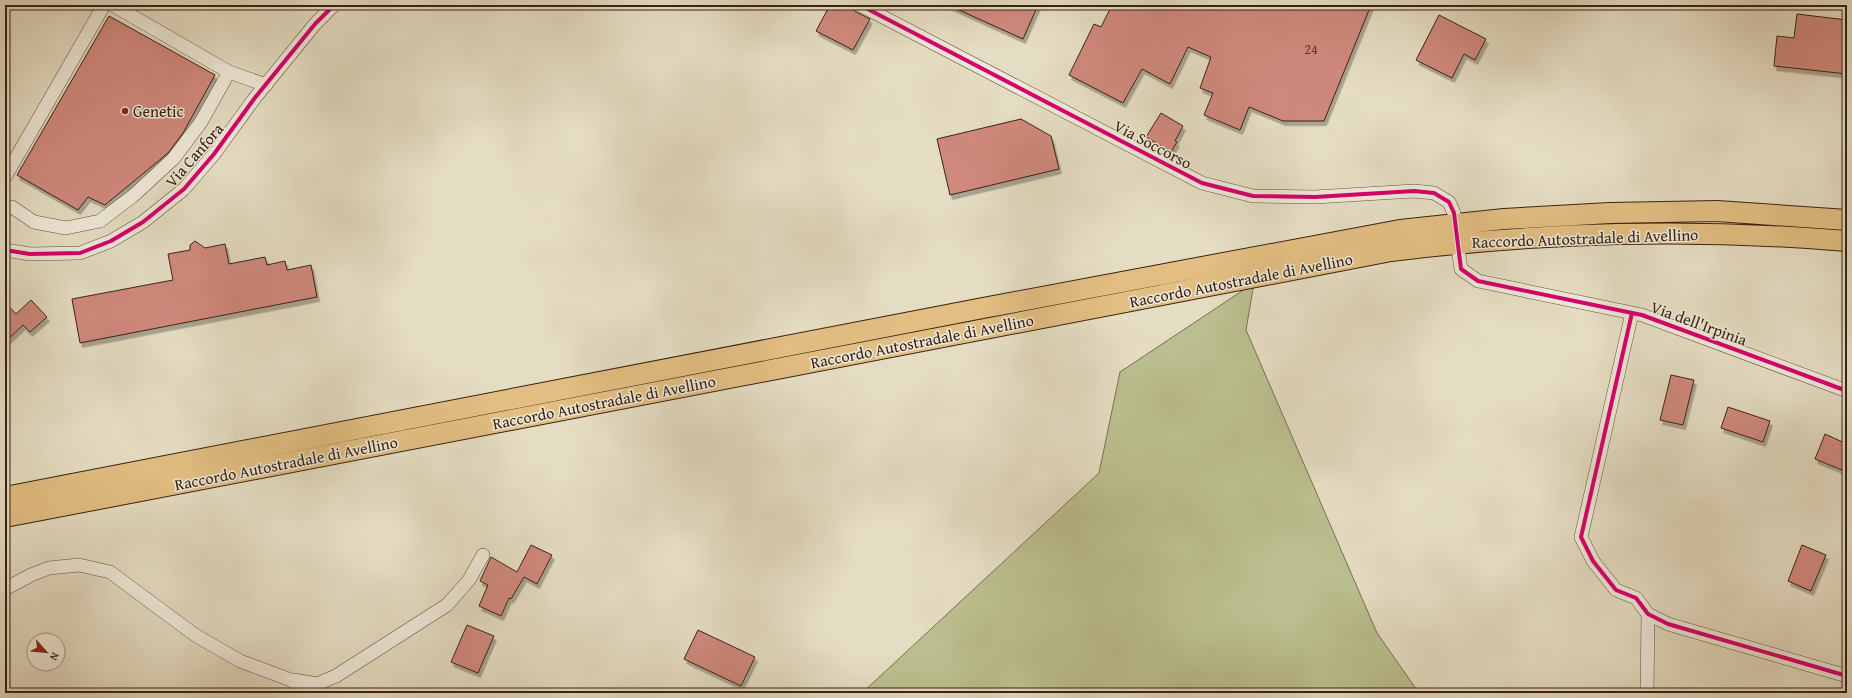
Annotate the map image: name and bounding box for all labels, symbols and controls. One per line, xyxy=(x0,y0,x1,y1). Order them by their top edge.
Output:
house number: 24 xyxy=(1304,39,1318,59)
place label: Genetic xyxy=(133,99,184,123)
marker: Genetic xyxy=(120,106,130,116)
street label: Via Soccorso xyxy=(1110,113,1196,175)
street label: Via Canfora xyxy=(159,117,229,193)
street label: Raccordo Autostradale di Avellino xyxy=(1471,222,1699,254)
street label: Raccordo Autostradale di Avellino xyxy=(1127,247,1355,313)
street label: Via dell'Irpinia xyxy=(1647,294,1751,352)
street label: Raccordo Autostradale di Avellino xyxy=(808,308,1036,374)
street label: Raccordo Autostradale di Avellino xyxy=(490,369,718,435)
street label: Raccordo Autostradale di Avellino xyxy=(172,430,400,496)
north arrow xyxy=(26,632,66,672)
text: N xyxy=(46,650,64,664)

